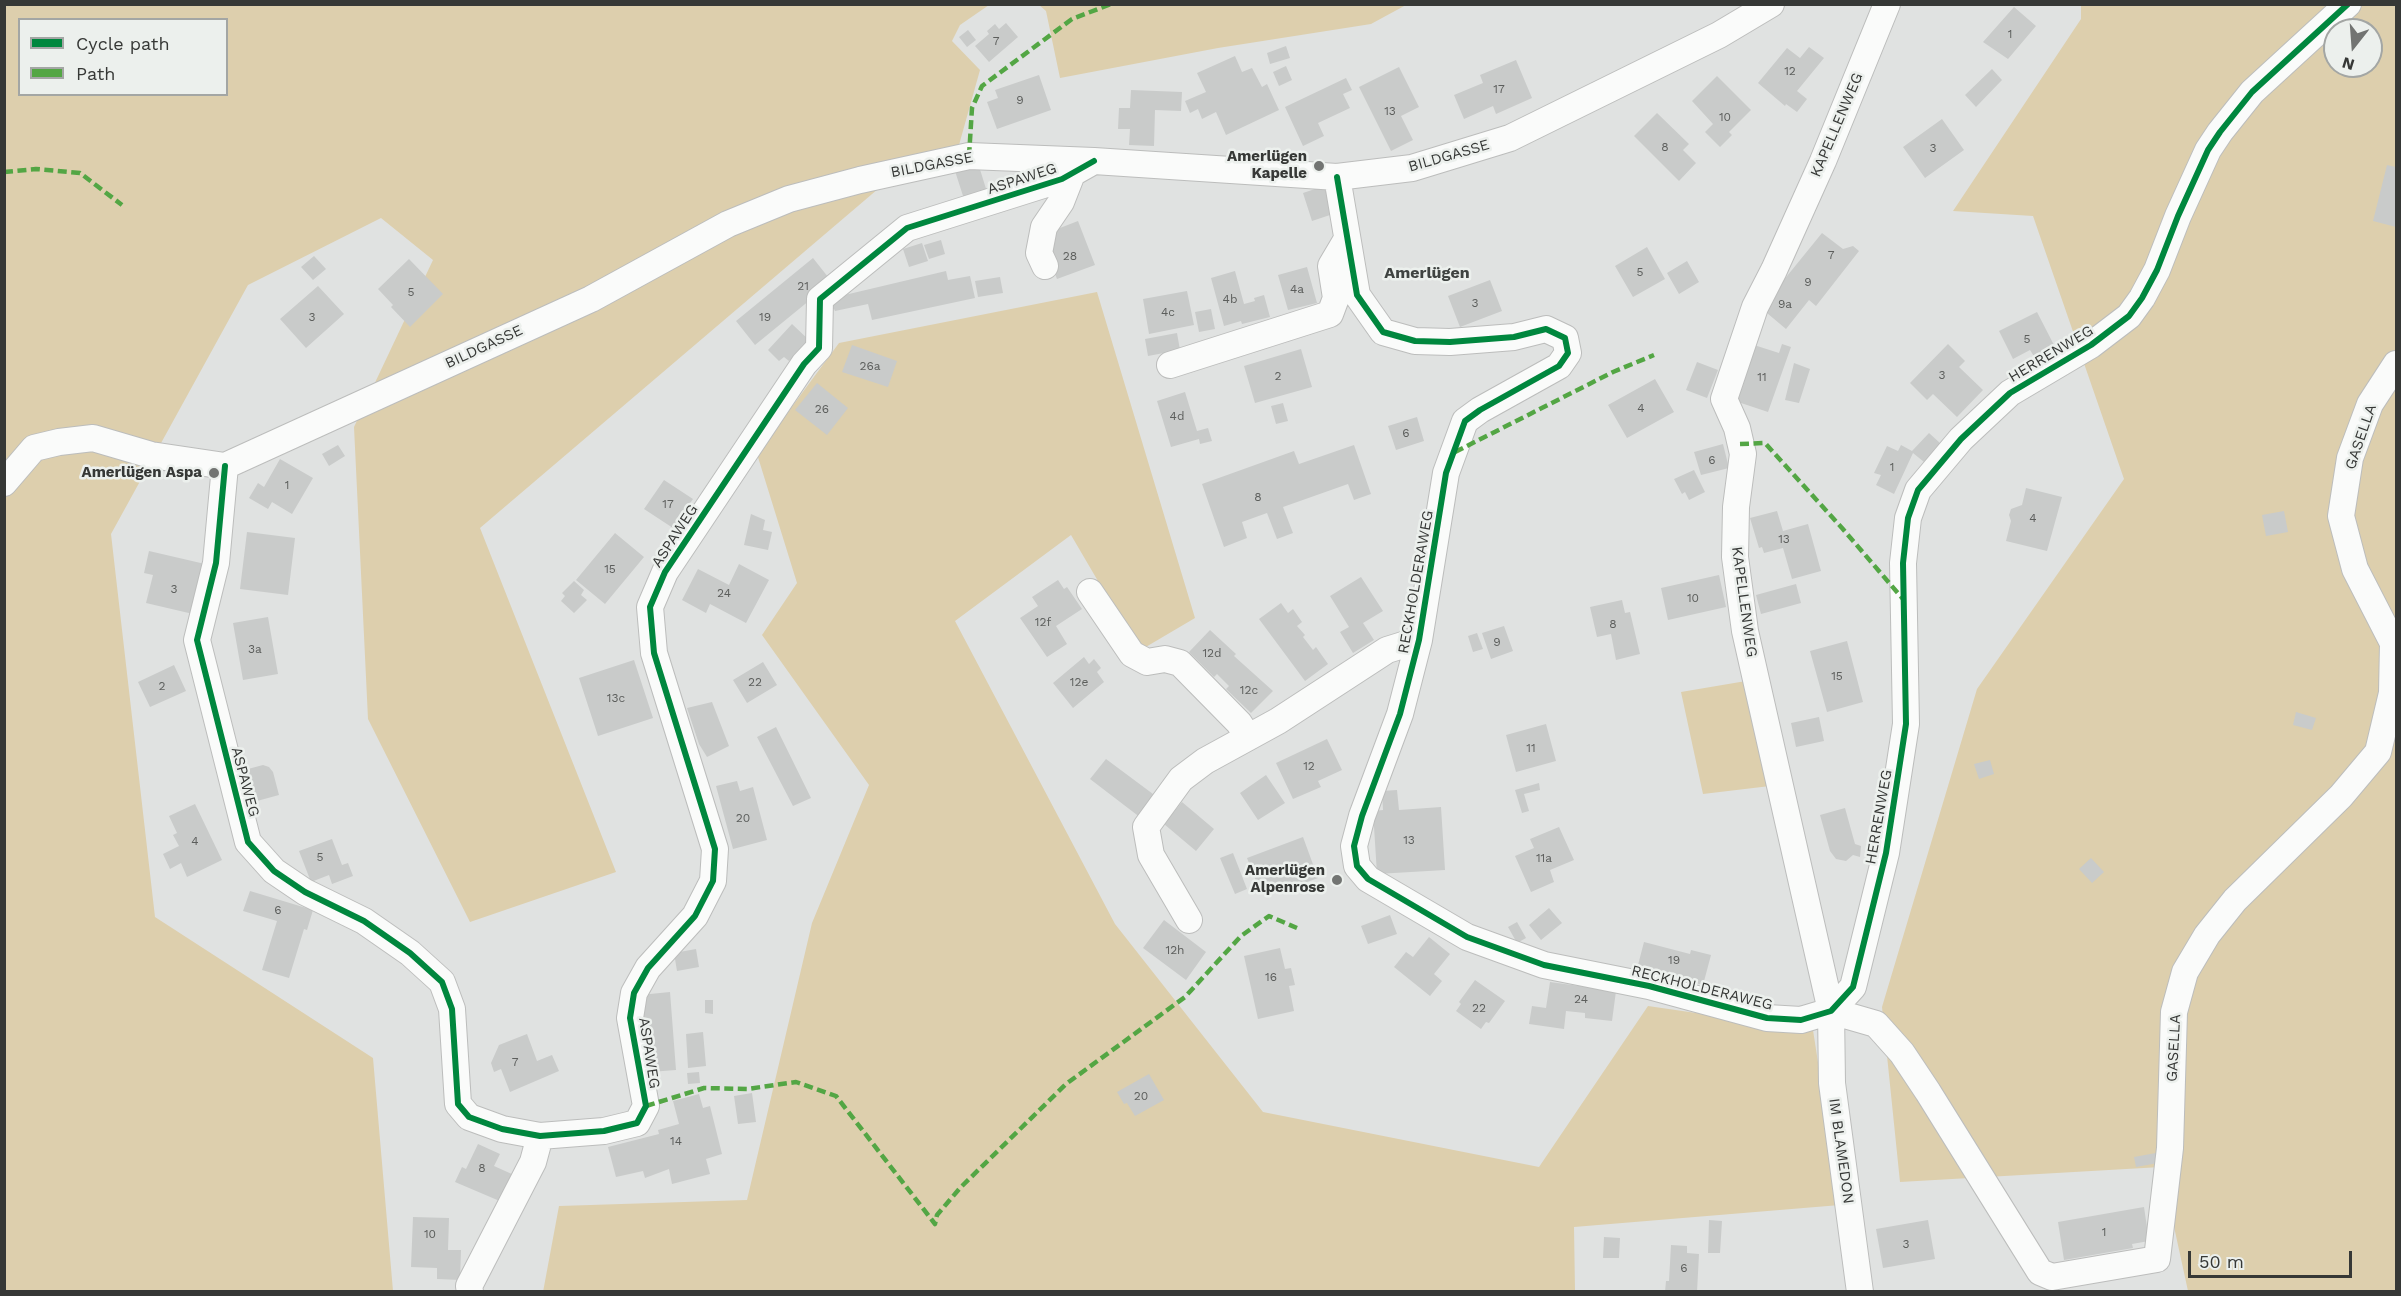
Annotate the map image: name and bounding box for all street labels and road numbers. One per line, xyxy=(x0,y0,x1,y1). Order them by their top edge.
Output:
street label: KAPELLENWEG xyxy=(1807,70,1867,180)
street label: BILDGASSE xyxy=(1406,136,1492,176)
street label: BILDGASSE xyxy=(889,148,975,182)
street label: ASPAWEG xyxy=(985,159,1059,199)
street label: BILDGASSE xyxy=(442,321,526,373)
street label: HERRENWEG xyxy=(2005,322,2097,386)
street label: GASELLA xyxy=(2341,402,2381,472)
street label: ASPAWEG xyxy=(648,501,702,571)
street label: RECKHOLDERAWEG xyxy=(1395,509,1437,655)
street label: KAPELLENWEG xyxy=(1727,545,1761,659)
street label: ASPAWEG xyxy=(227,745,263,819)
street label: HERRENWEG xyxy=(1862,768,1896,866)
street label: RECKHOLDERAWEG xyxy=(1630,962,1774,1014)
street label: GASELLA xyxy=(2163,1014,2185,1082)
street label: ASPAWEG xyxy=(634,1016,664,1090)
street label: IM BLAMEDON xyxy=(1825,1097,1857,1205)

